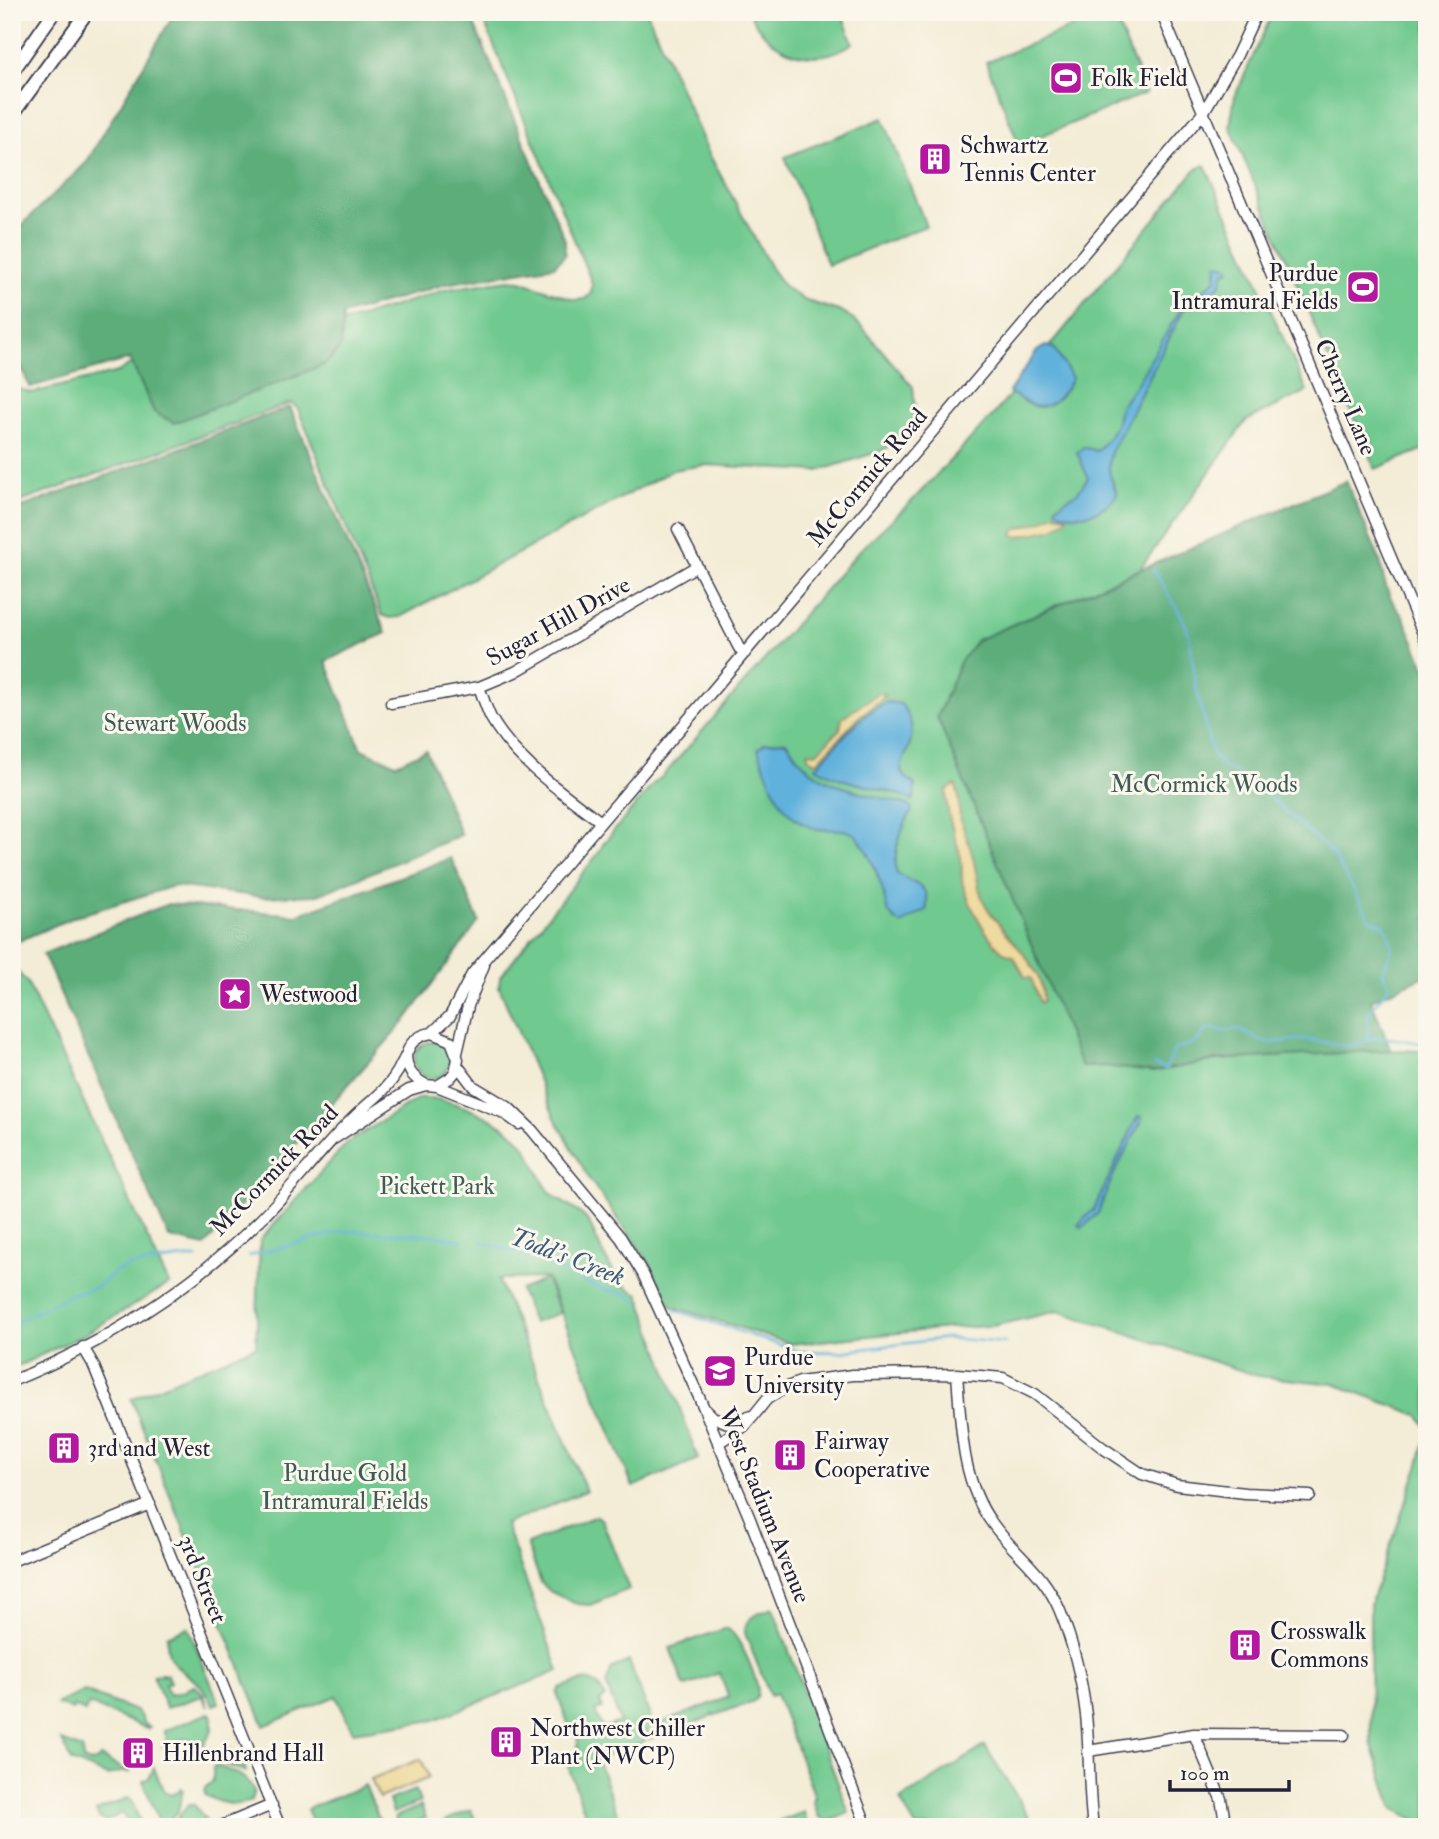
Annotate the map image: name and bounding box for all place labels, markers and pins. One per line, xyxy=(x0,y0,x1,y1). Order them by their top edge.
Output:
sports icon: Folk Field xyxy=(1047,59,1085,97)
place label: Folk Field xyxy=(1090,63,1188,94)
place label: Schwartz Tennis Center xyxy=(960,130,1096,189)
building icon: Schwartz Tennis Center xyxy=(916,140,954,178)
place label: Purdue Intramural Fields xyxy=(1171,258,1338,317)
sports icon: Purdue Intramural Fields xyxy=(1344,268,1382,306)
place icon: Westwood xyxy=(216,975,254,1013)
place label: Westwood xyxy=(259,979,358,1010)
place label: Purdue University xyxy=(744,1342,845,1401)
school or university icon: Purdue University xyxy=(701,1352,739,1390)
place label: Fairway Cooperative xyxy=(814,1426,930,1485)
building icon: 3rd and West xyxy=(45,1429,83,1467)
place label: 3rd and West xyxy=(88,1433,210,1464)
building icon: Fairway Cooperative xyxy=(771,1436,809,1474)
place label: Crosswalk Commons xyxy=(1270,1616,1368,1675)
building icon: Crosswalk Commons xyxy=(1226,1626,1264,1664)
place label: Northwest Chiller Plant (NWCP) xyxy=(530,1713,705,1772)
building icon: Northwest Chiller Plant (NWCP) xyxy=(487,1723,525,1761)
building icon: Hillenbrand Hall xyxy=(119,1734,157,1772)
place label: Hillenbrand Hall xyxy=(162,1738,324,1769)

